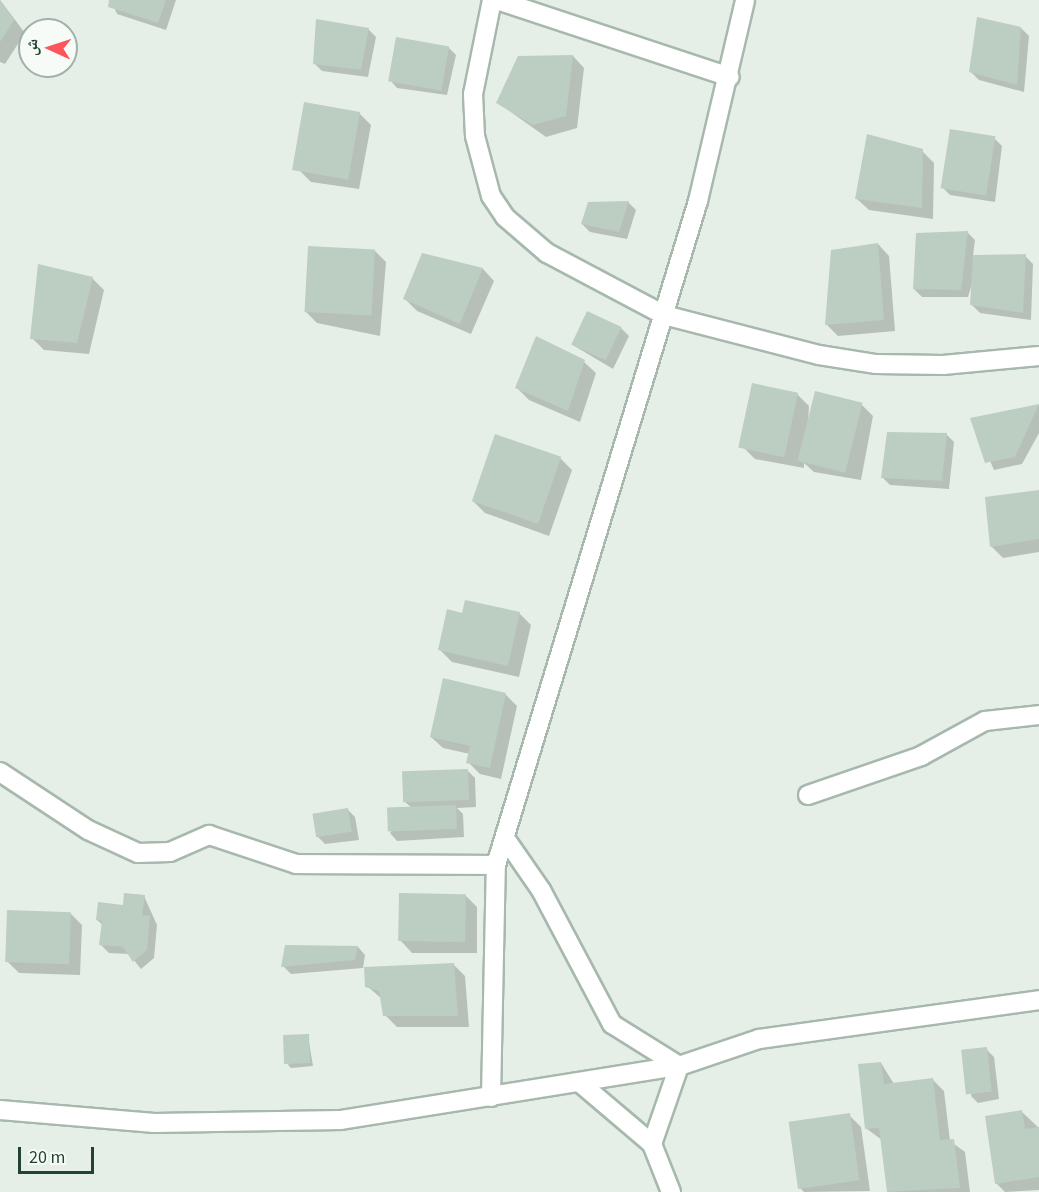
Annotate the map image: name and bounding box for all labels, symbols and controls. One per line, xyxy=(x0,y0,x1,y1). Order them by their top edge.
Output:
north arrow xyxy=(18,18,78,78)
text: ش xyxy=(21,38,43,56)
scale bar xyxy=(21,1135,98,1173)
text: 20 m xyxy=(29,1145,65,1170)

